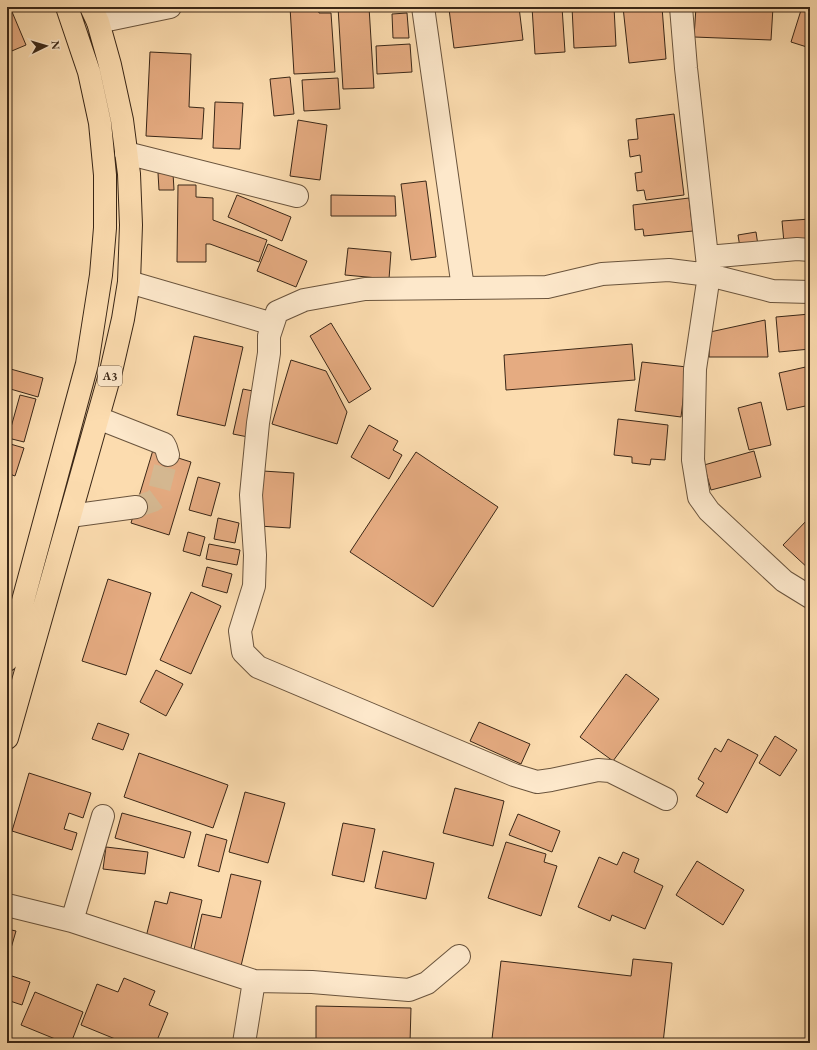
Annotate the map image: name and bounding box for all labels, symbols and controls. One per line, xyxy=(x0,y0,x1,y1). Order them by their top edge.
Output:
north arrow xyxy=(26,26,66,66)
text: N xyxy=(49,40,63,50)
road number: A3 xyxy=(98,366,122,386)

